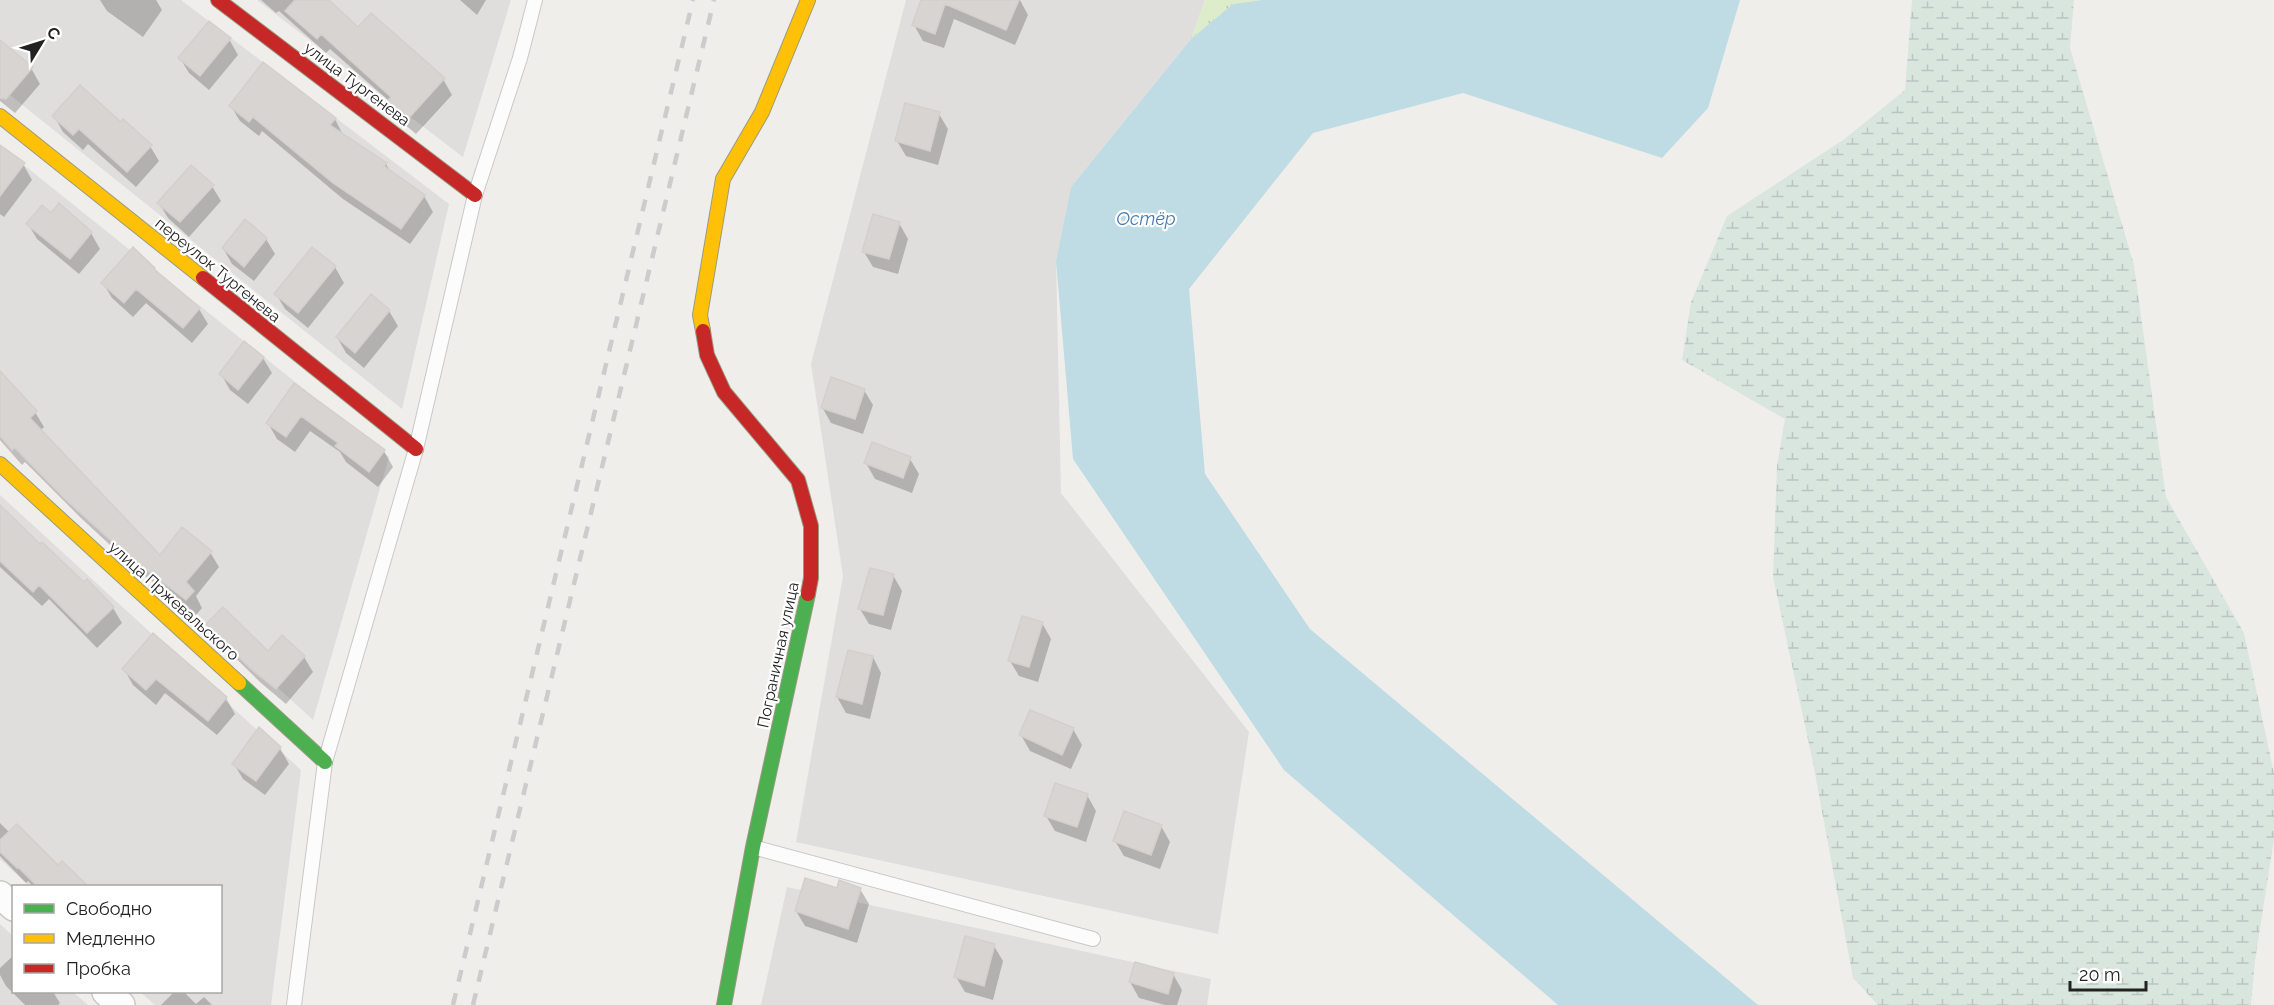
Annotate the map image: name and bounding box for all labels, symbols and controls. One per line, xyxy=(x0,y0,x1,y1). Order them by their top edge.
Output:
north arrow xyxy=(12,12,72,72)
text: С xyxy=(43,23,64,43)
street label: улица Тургенева xyxy=(300,38,414,130)
water label: Остёр xyxy=(1116,208,1176,229)
street label: переулок Тургенева xyxy=(152,214,284,326)
street label: улица Пржевальского xyxy=(105,537,243,665)
street label: Пограничная улица xyxy=(753,580,803,730)
legend xyxy=(12,885,222,993)
text: Свободно xyxy=(66,898,152,919)
text: Медленно xyxy=(66,928,155,949)
scale bar xyxy=(2070,954,2146,992)
text: Пробка xyxy=(66,958,131,979)
text: 20 m xyxy=(2079,964,2121,985)

